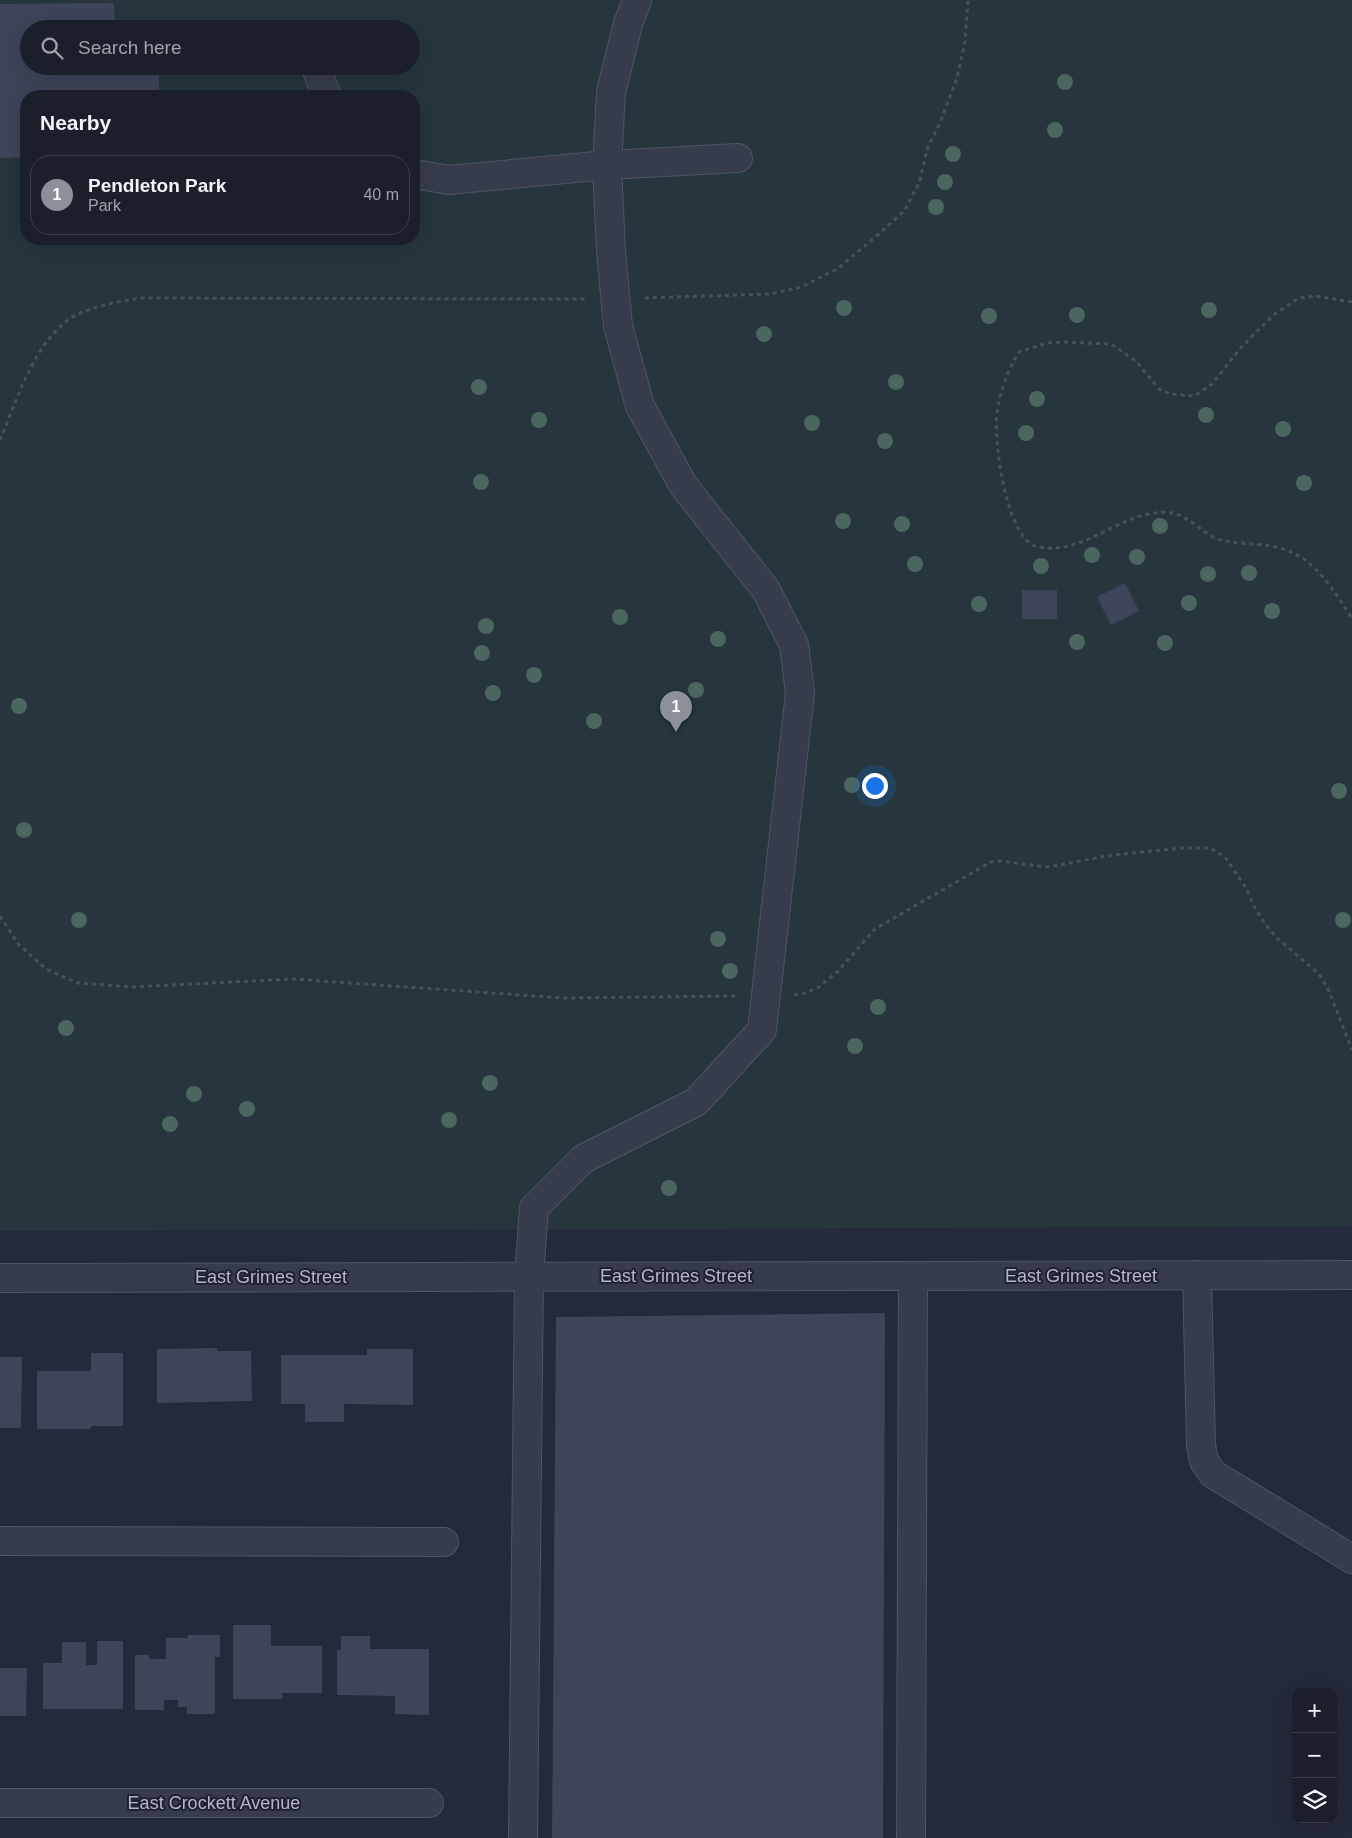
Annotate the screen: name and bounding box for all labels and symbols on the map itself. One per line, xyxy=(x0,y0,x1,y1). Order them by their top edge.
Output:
pin: 1 xyxy=(660,691,692,732)
your location xyxy=(862,773,888,799)
street label: East Grimes Street xyxy=(600,1266,752,1286)
street label: East Grimes Street xyxy=(1005,1266,1157,1286)
street label: East Grimes Street xyxy=(195,1267,347,1287)
street label: East Crockett Avenue xyxy=(128,1793,300,1813)

